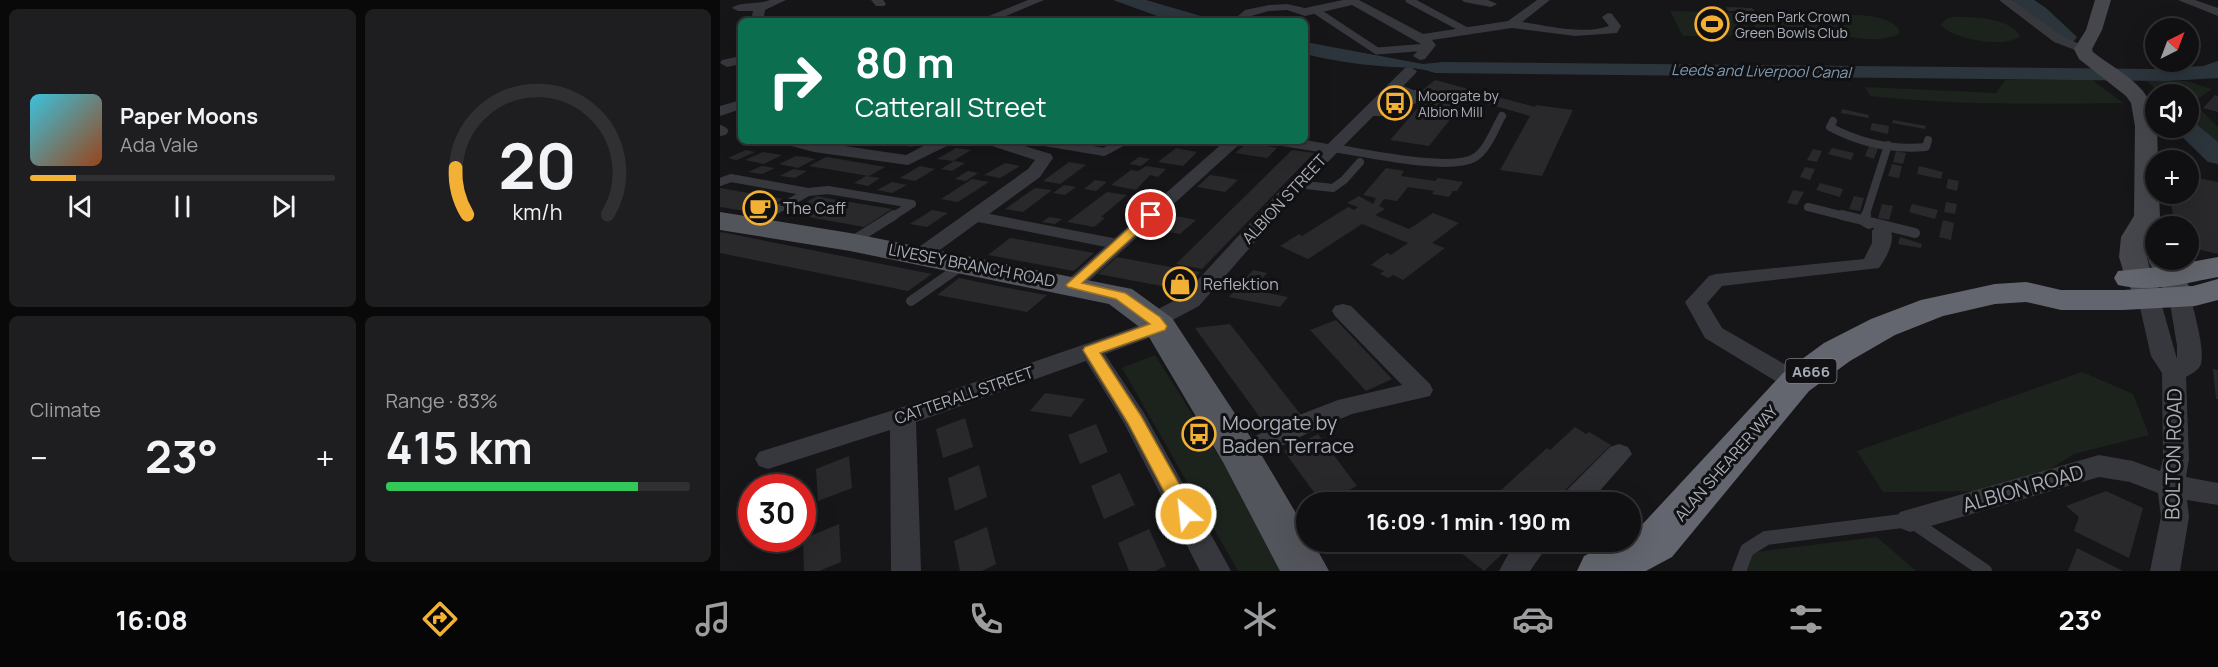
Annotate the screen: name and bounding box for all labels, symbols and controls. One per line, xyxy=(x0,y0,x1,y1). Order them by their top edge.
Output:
sports icon: Green Park Crown Green Bowls Club xyxy=(1694,6,1730,42)
place label: Green Park Crown Green Bowls Club xyxy=(1735,7,1850,42)
north arrow xyxy=(2145,18,2199,72)
map controls xyxy=(2145,18,2199,270)
text: 80 m xyxy=(855,33,955,91)
icon: right xyxy=(756,42,834,120)
water label: Leeds and Liverpool Canal xyxy=(1671,59,1853,83)
button: sound xyxy=(2145,84,2199,138)
bus stop icon: Moorgate by Albion Mill xyxy=(1377,85,1413,121)
place label: Moorgate by Albion Mill xyxy=(1418,86,1499,121)
text: Catterall Street xyxy=(855,88,1047,125)
text: Paper Moons xyxy=(120,101,258,131)
text: 20 xyxy=(499,122,577,208)
text: Ada Vale xyxy=(120,131,198,158)
street label: ALBION STREET xyxy=(1237,149,1332,249)
button: + xyxy=(2145,150,2199,204)
pin xyxy=(1125,189,1176,240)
icon: previous xyxy=(64,190,97,223)
icon: pause xyxy=(166,190,199,223)
icon: next xyxy=(267,190,300,223)
cafe icon: The Caff xyxy=(742,190,778,226)
place label: The Caff xyxy=(783,197,846,219)
text: km/h xyxy=(513,198,563,227)
icon: arrive xyxy=(1134,198,1167,231)
button: − xyxy=(2145,216,2199,270)
street label: LIVESEY BRANCH ROAD xyxy=(887,238,1058,292)
shop icon: Reflektion xyxy=(1162,266,1198,302)
place label: Reflektion xyxy=(1203,273,1279,295)
road number: A666 xyxy=(1786,359,1836,383)
street label: CATTERALL STREET xyxy=(892,361,1037,429)
text: Range · 83% xyxy=(386,387,498,414)
street label: BOLTON ROAD xyxy=(2158,388,2188,520)
text: Climate xyxy=(30,396,101,423)
street label: ALAN SHEARER WAY xyxy=(1669,400,1783,526)
place label: Moorgate by Baden Terrace xyxy=(1222,409,1354,459)
text: 415 km xyxy=(386,416,533,478)
bus stop icon: Moorgate by Baden Terrace xyxy=(1181,416,1217,452)
text: 23° xyxy=(145,425,218,487)
text: − xyxy=(30,435,48,480)
text: + xyxy=(315,435,334,480)
street label: ALBION ROAD xyxy=(1959,458,2087,518)
speed limit sign: 30 xyxy=(738,474,816,552)
position arrow xyxy=(1154,482,1218,546)
text: 16:09 · 1 min · 190 m xyxy=(1366,507,1571,537)
icon: directions xyxy=(419,598,461,640)
icon: music xyxy=(692,598,734,640)
icon: phone xyxy=(965,598,1007,640)
icon: climate xyxy=(1239,598,1281,640)
icon: car xyxy=(1512,598,1554,640)
icon: filters xyxy=(1785,598,1827,640)
text: 16:08 xyxy=(116,601,188,638)
text: 23° xyxy=(2058,601,2102,638)

